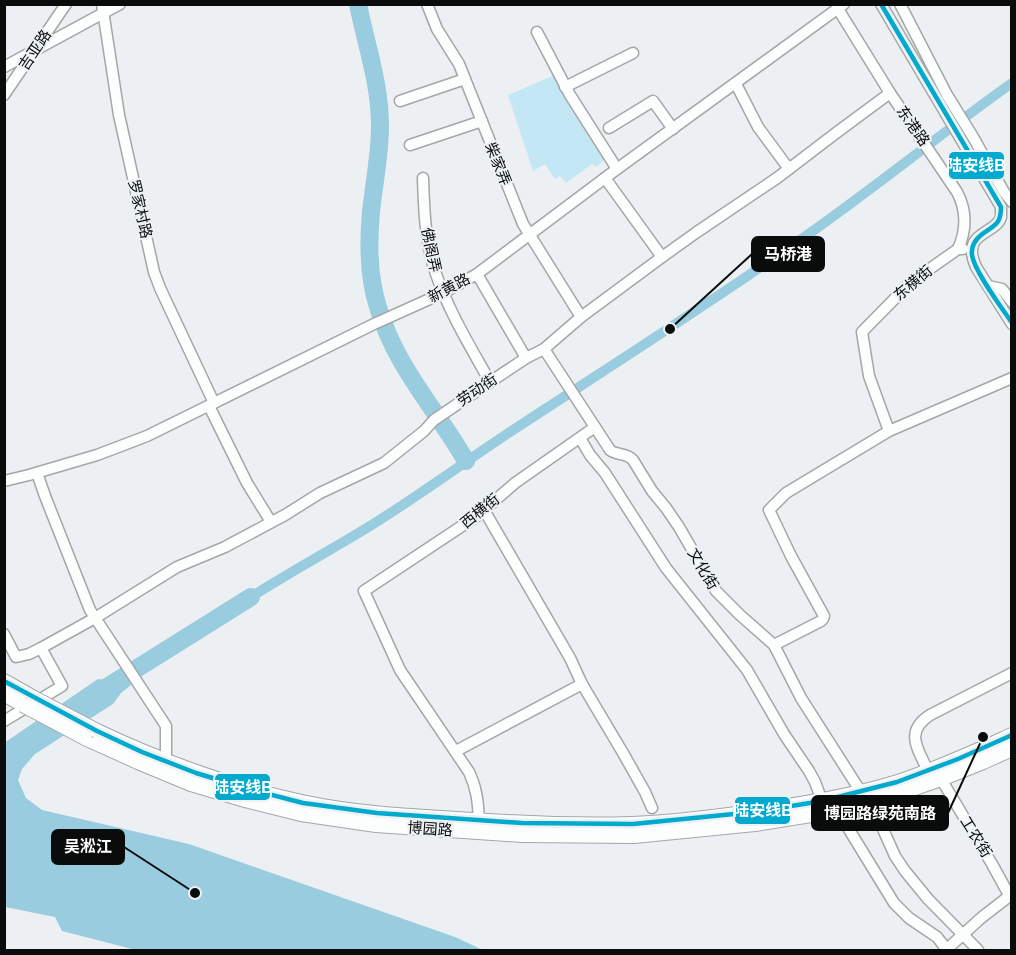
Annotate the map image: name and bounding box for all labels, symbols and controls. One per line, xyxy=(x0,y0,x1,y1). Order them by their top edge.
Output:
street label: 吉亚路 xyxy=(15,26,54,73)
street label: 东港路 xyxy=(894,102,933,149)
street label: 柴家弄 xyxy=(482,140,515,188)
line badge: 陆安线B xyxy=(948,151,1005,180)
text: 陆安线B xyxy=(946,157,1006,174)
street label: 罗家村路 xyxy=(125,178,156,240)
street label: 佛阁弄 xyxy=(418,226,444,274)
callout: 马桥港 xyxy=(752,237,824,271)
text: 马桥港 xyxy=(764,246,812,263)
street label: 东横街 xyxy=(890,262,935,304)
street label: 新黄路 xyxy=(425,269,473,306)
street label: 劳动街 xyxy=(453,370,500,409)
street label: 西横街 xyxy=(457,490,503,531)
street label: 文化街 xyxy=(685,545,722,592)
line badge: 陆安线B xyxy=(214,773,271,801)
text: 陆安线B xyxy=(213,779,273,796)
line badge: 陆安线B xyxy=(734,796,791,825)
callout: 博园路绿苑南路 xyxy=(812,796,948,830)
text: 陆安线B xyxy=(733,802,793,819)
text: 博园路绿苑南路 xyxy=(824,804,936,822)
street label: 工农街 xyxy=(957,813,996,860)
street label: 博园路 xyxy=(407,818,453,839)
callout: 吴淞江 xyxy=(52,830,124,864)
text: 吴淞江 xyxy=(64,837,112,855)

